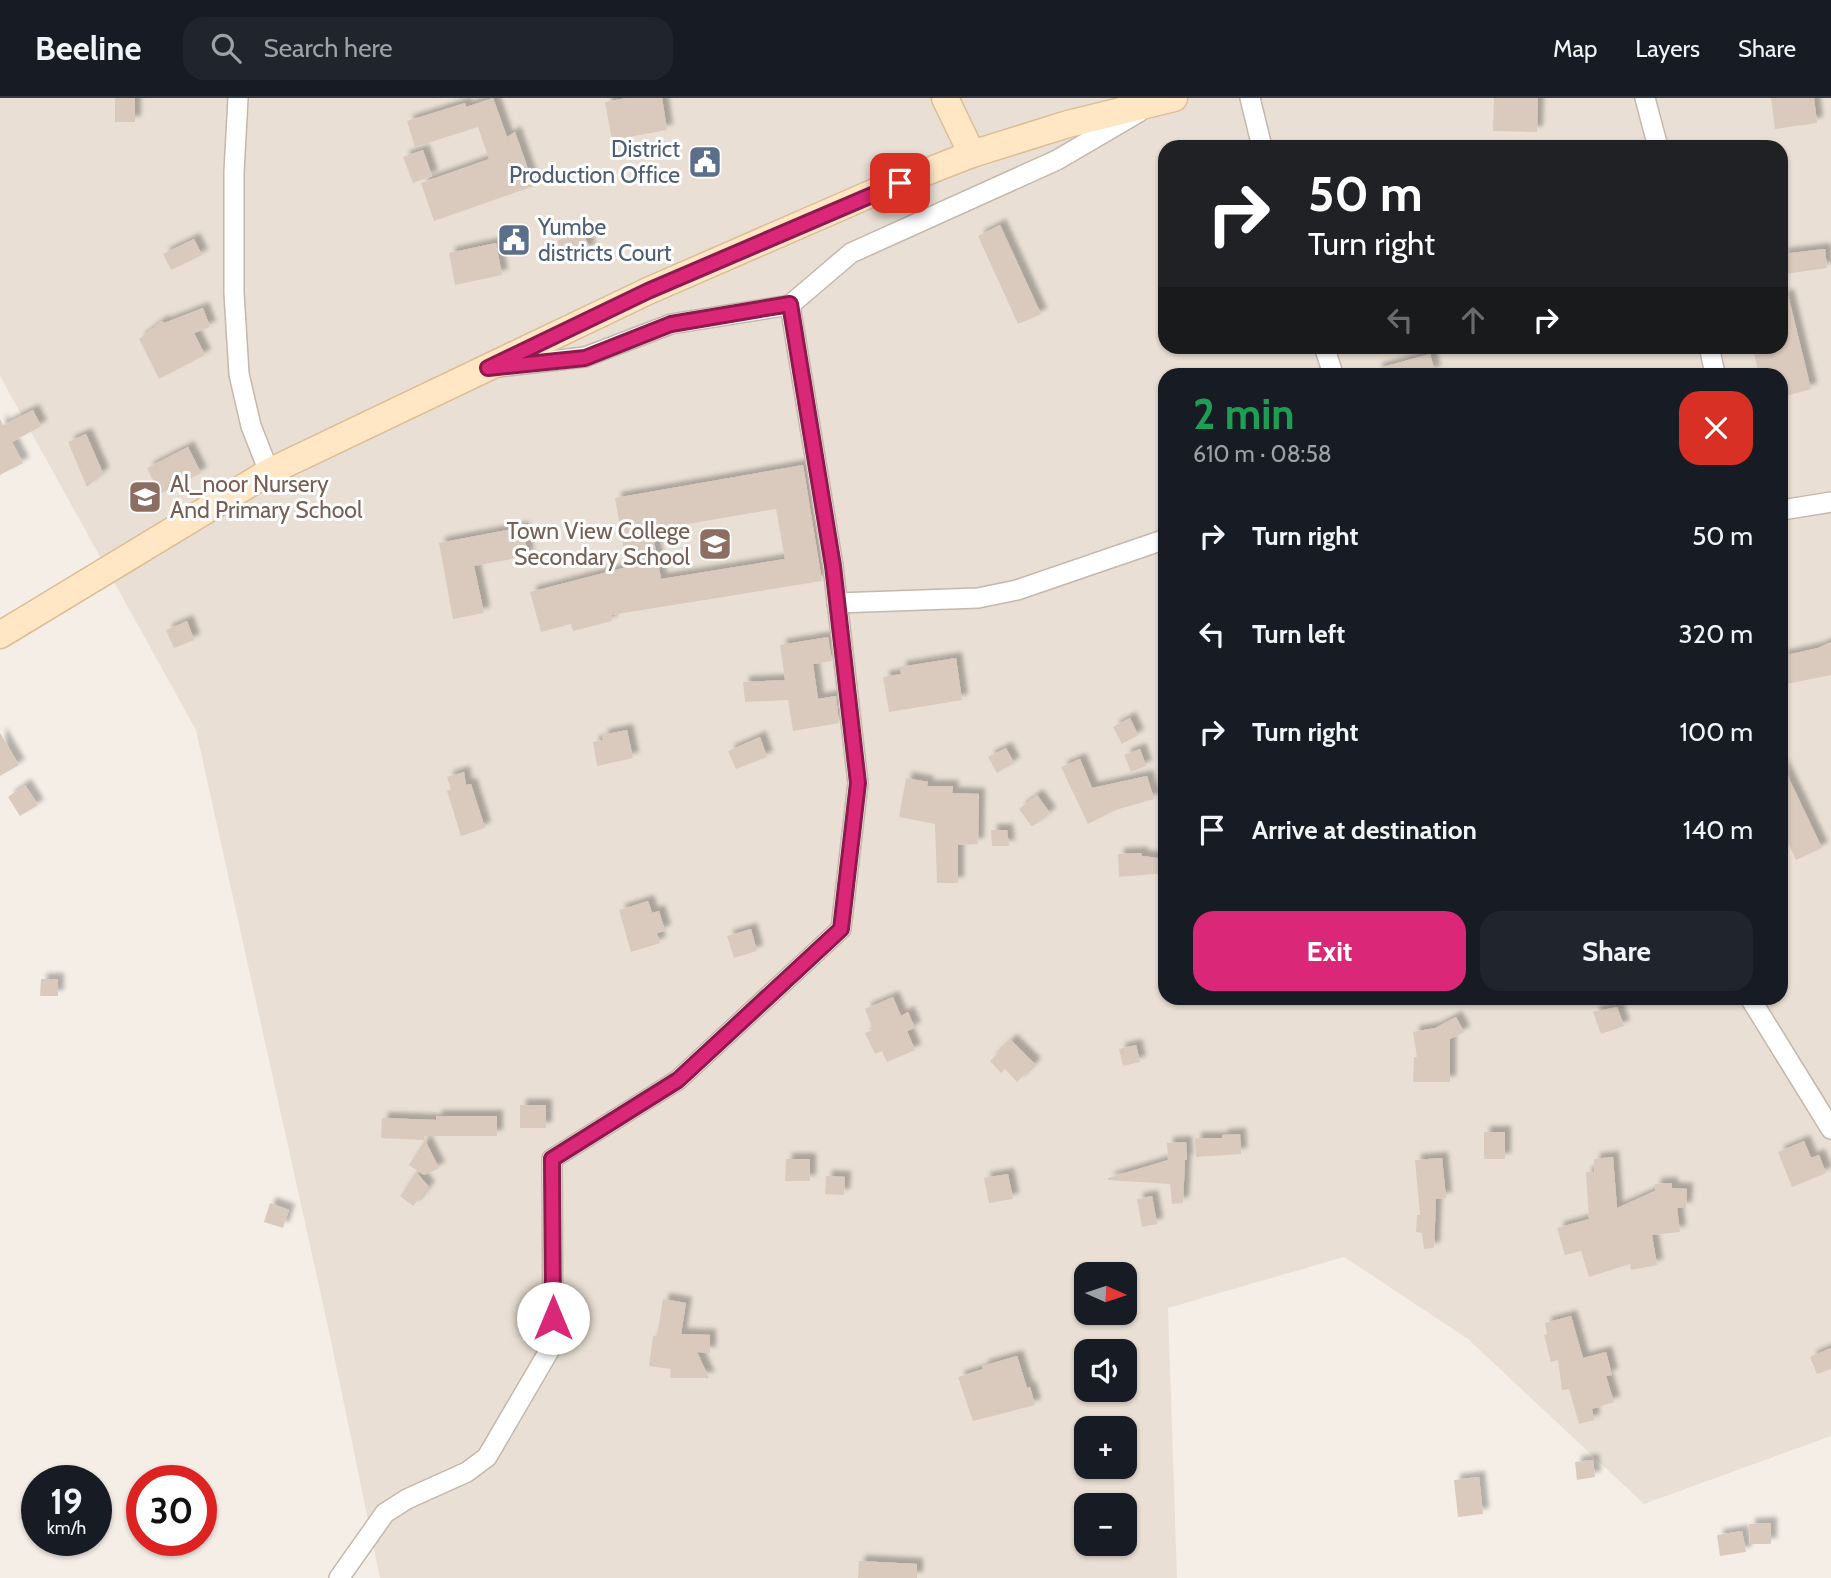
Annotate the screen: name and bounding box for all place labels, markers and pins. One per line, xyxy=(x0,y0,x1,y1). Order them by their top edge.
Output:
place label: District Production Office xyxy=(509,135,680,189)
public building icon: District Production Office xyxy=(686,143,724,181)
pin xyxy=(870,153,930,213)
place label: Yumbe districts Court xyxy=(537,213,672,267)
public building icon: Yumbe districts Court xyxy=(495,221,533,259)
place label: Al_noor Nursery And Primary School xyxy=(170,470,363,524)
school or university icon: Al_noor Nursery And Primary School xyxy=(126,478,164,516)
place label: Town View College Secondary School xyxy=(507,517,691,571)
school or university icon: Town View College Secondary School xyxy=(696,525,734,563)

